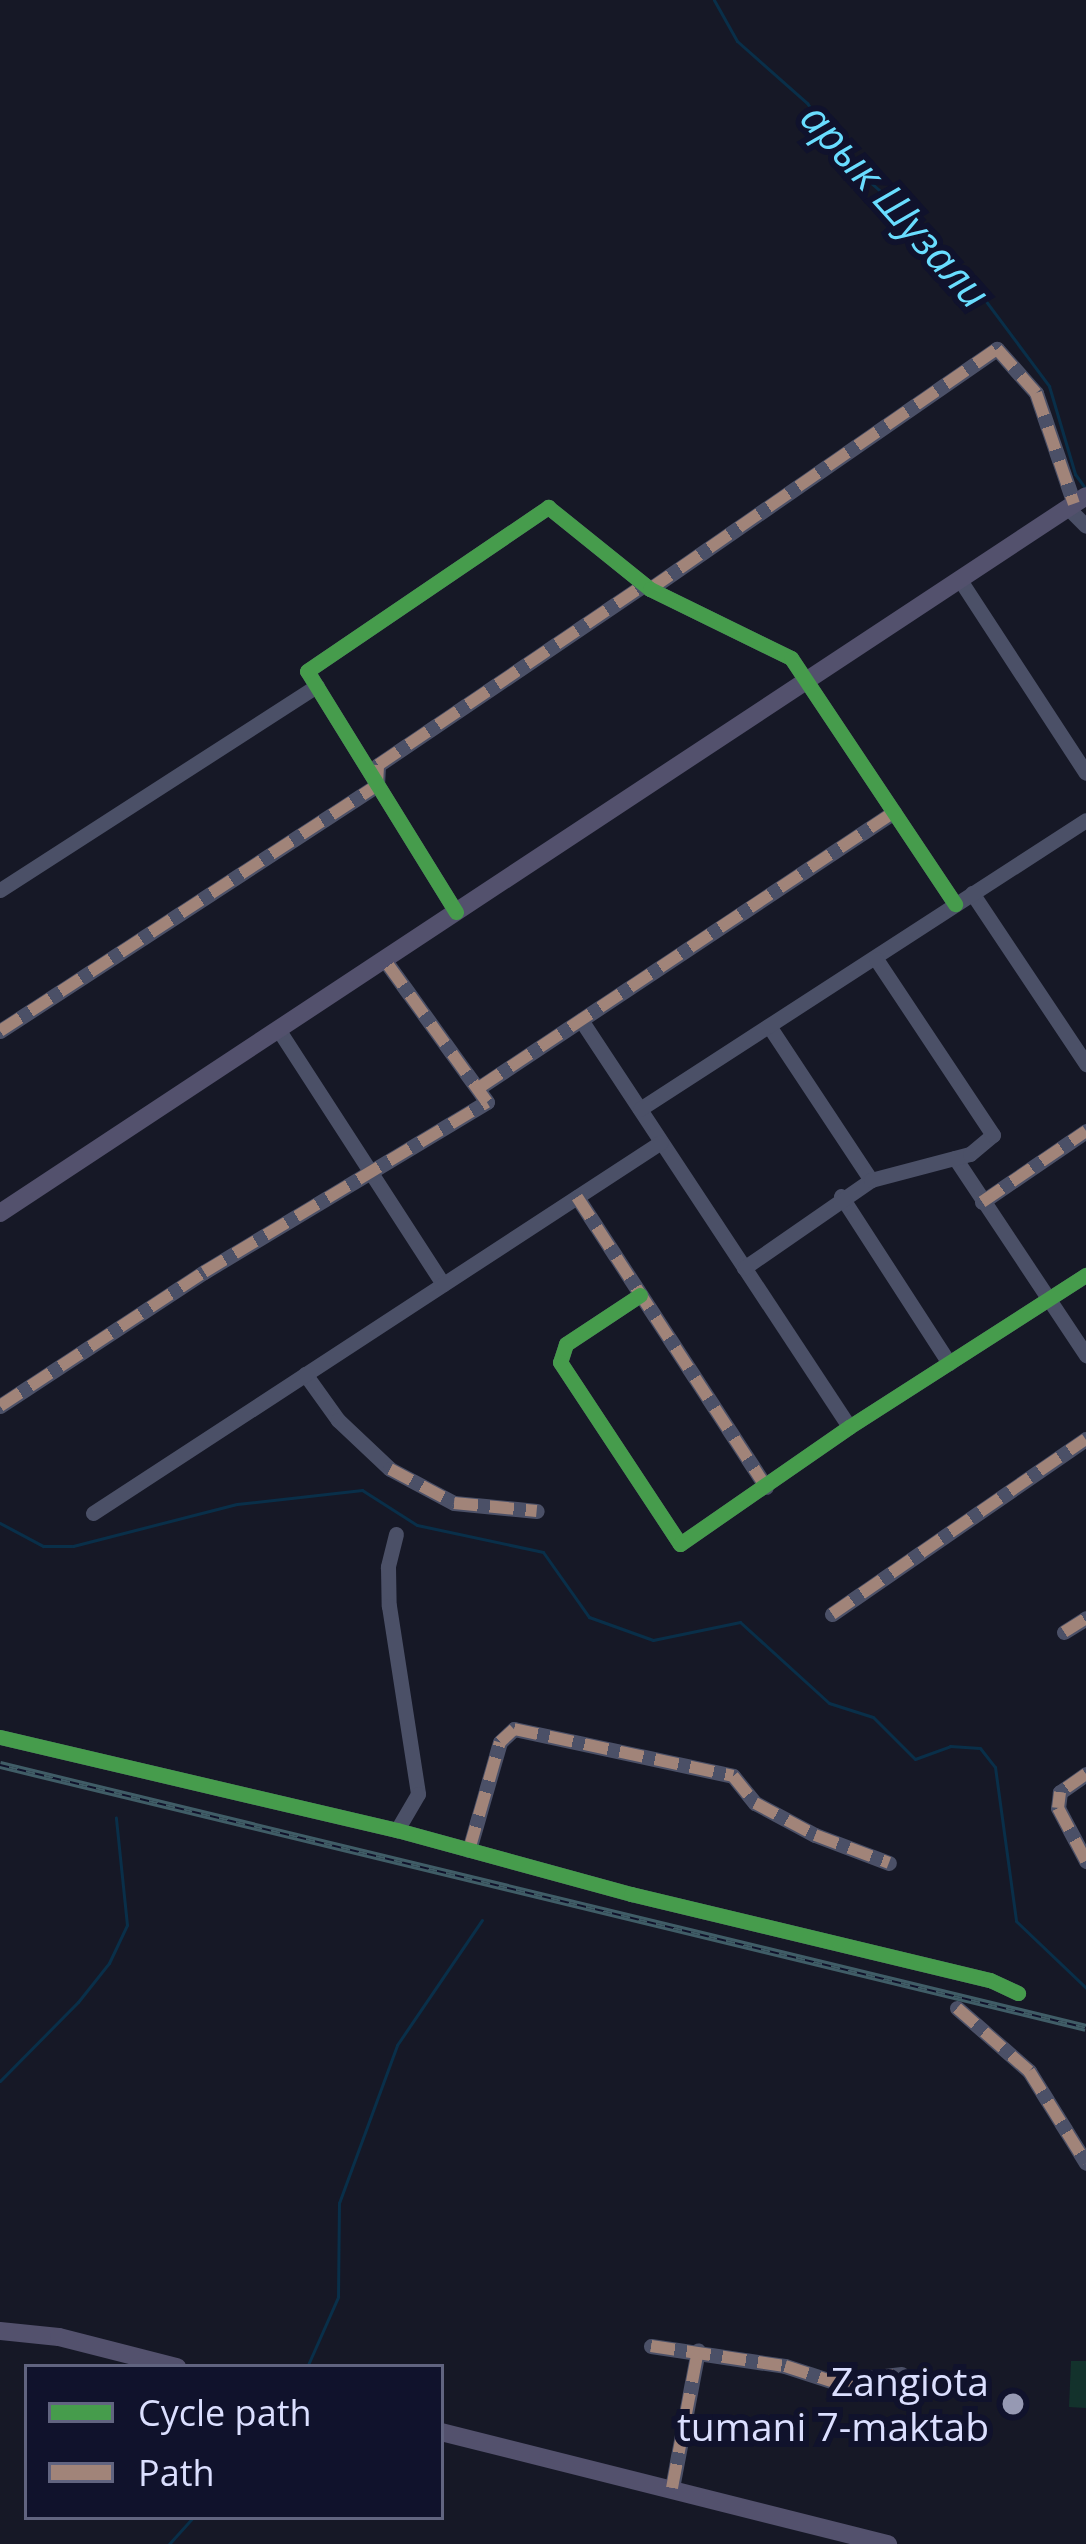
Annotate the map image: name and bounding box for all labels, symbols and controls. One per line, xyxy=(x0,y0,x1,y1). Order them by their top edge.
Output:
water label: арык Шузали xyxy=(791,92,1001,318)
place label: Zangiota tumani 7-maktab xyxy=(677,2359,989,2450)
legend xyxy=(24,2364,444,2520)
text: Cycle path xyxy=(138,2388,312,2437)
marker: Zangiota tumani 7-maktab xyxy=(1000,2391,1026,2417)
text: Path xyxy=(138,2448,215,2497)

